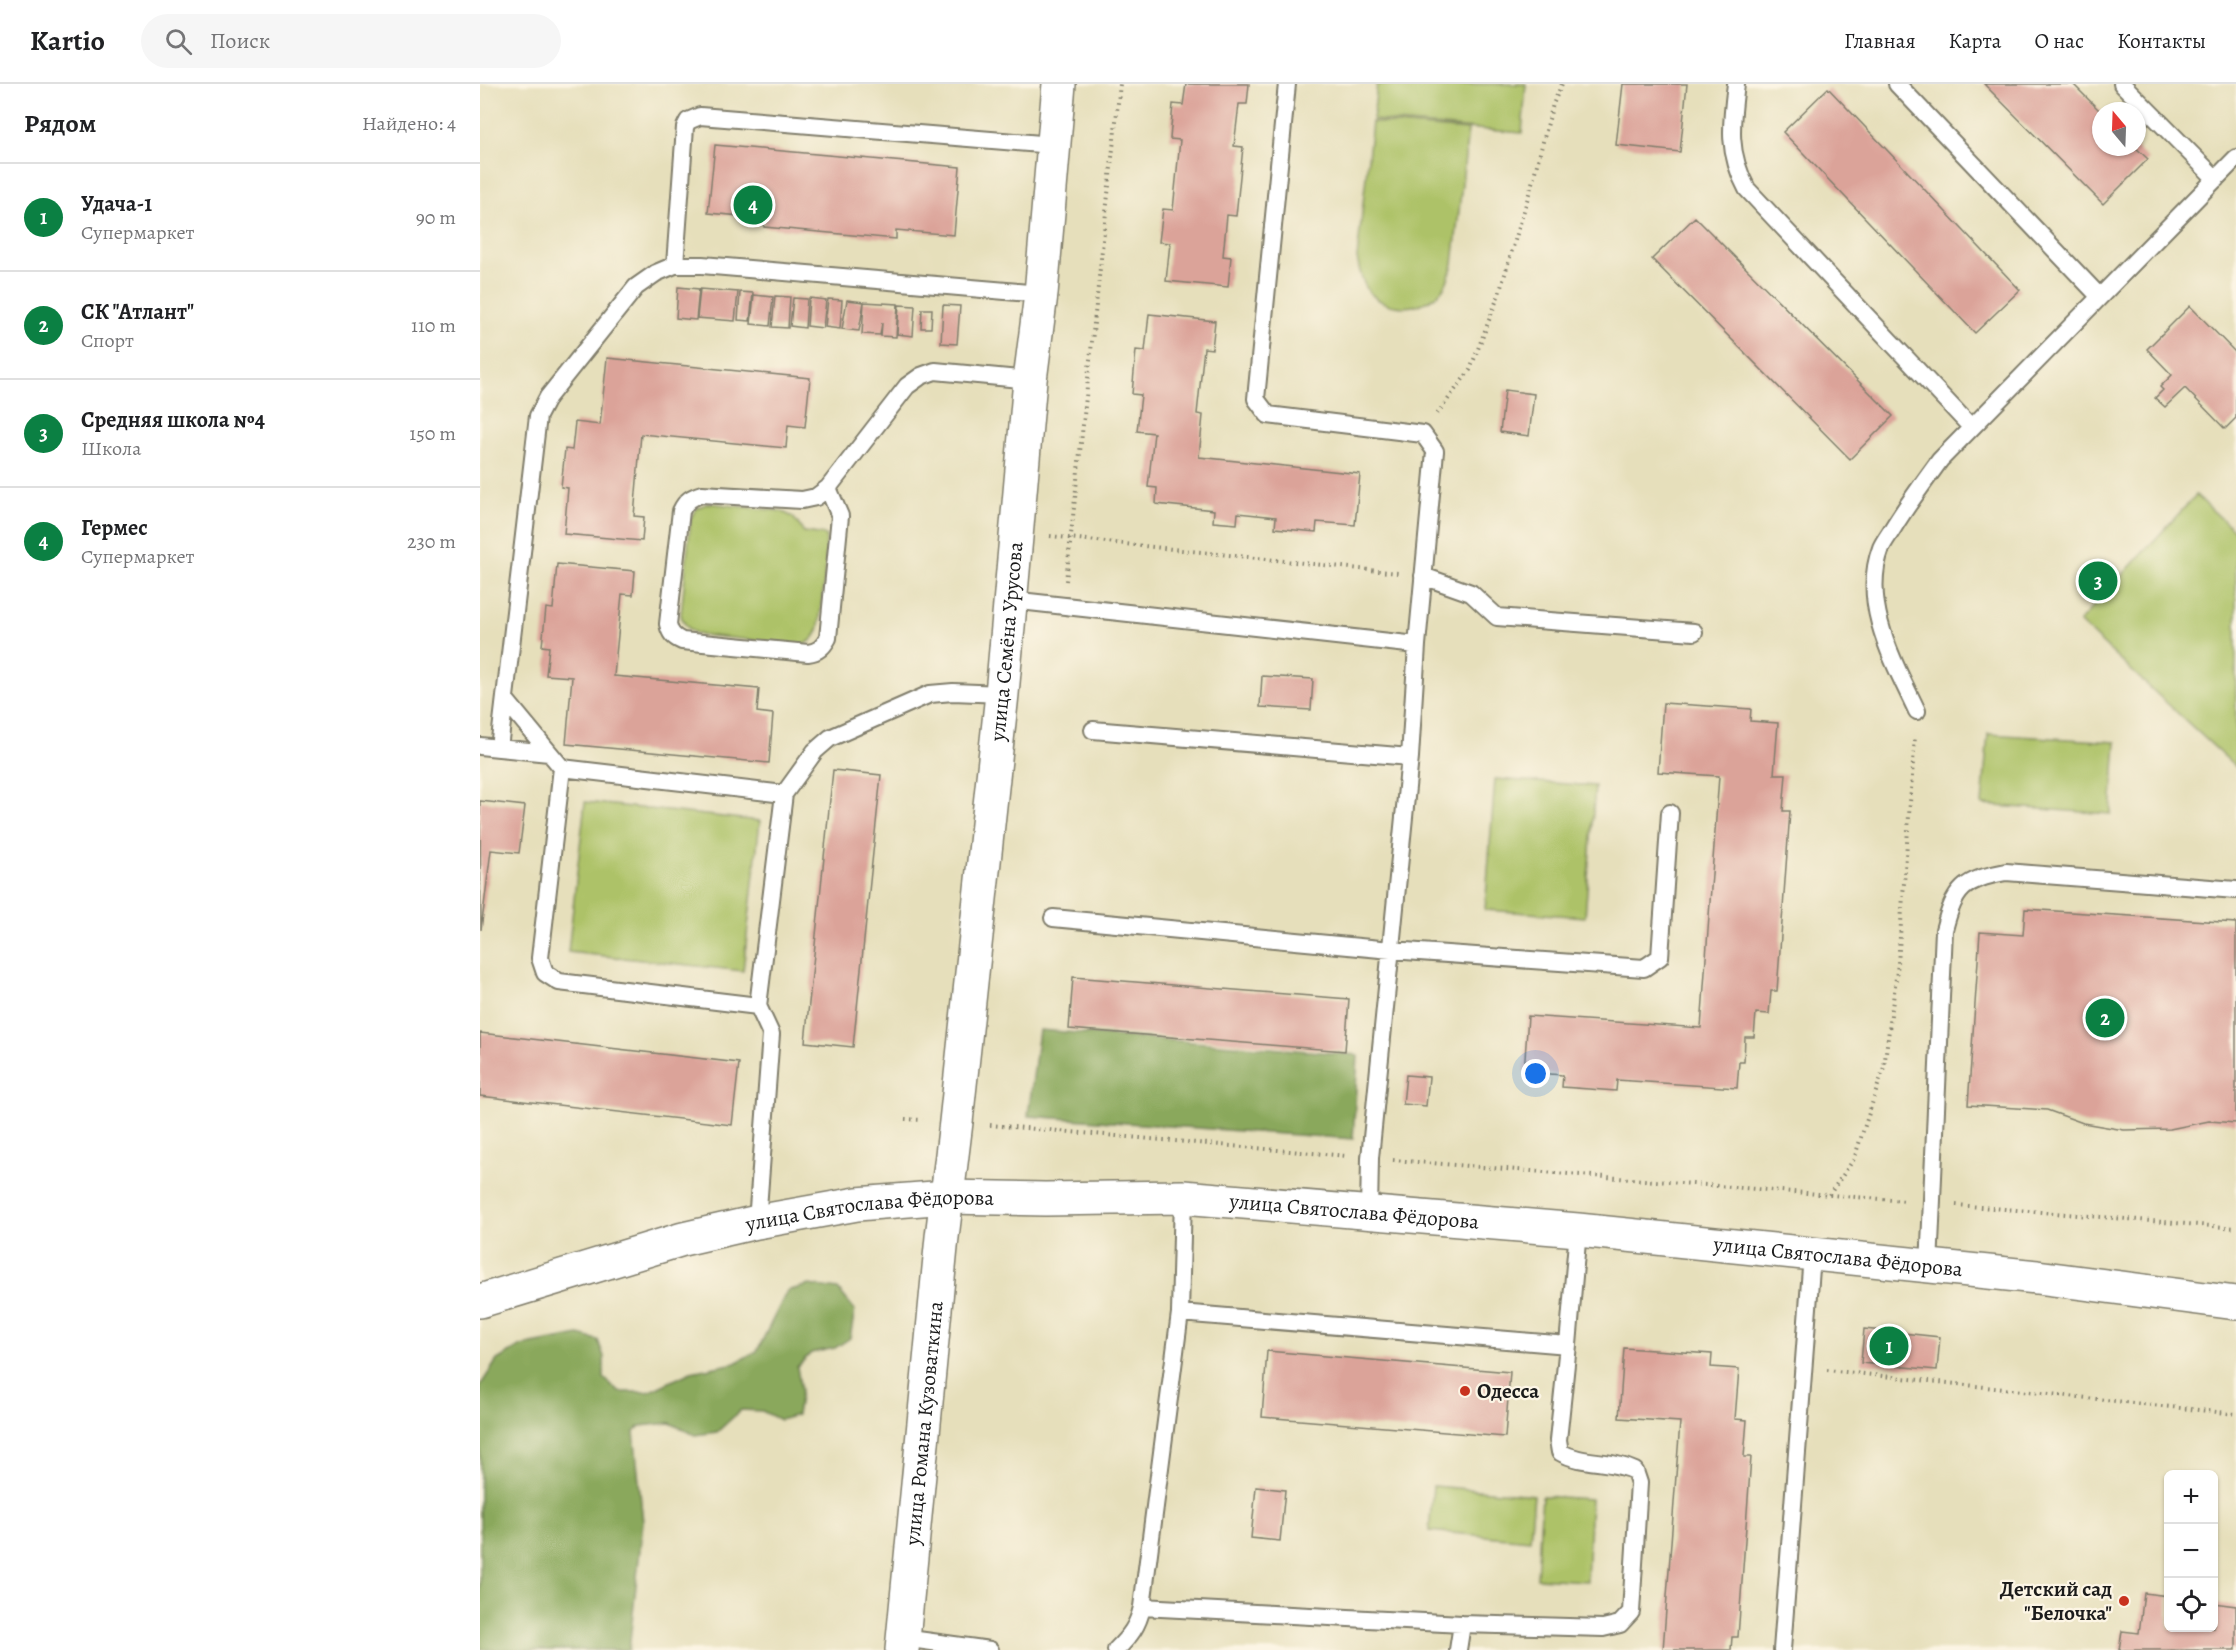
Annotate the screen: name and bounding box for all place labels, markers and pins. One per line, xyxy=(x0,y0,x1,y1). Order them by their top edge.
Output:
pin: 4 xyxy=(734,182,772,228)
pin: 3 xyxy=(2078,558,2118,604)
pin: 2 xyxy=(2086,996,2124,1040)
pin: 1 xyxy=(1870,1324,1908,1368)
place label: Одесса xyxy=(1477,1377,1539,1405)
marker: Одесса xyxy=(1458,1384,1472,1398)
place label: Детский сад "Белочка" xyxy=(2000,1575,2112,1627)
marker: Детский сад "Белочка" xyxy=(2117,1594,2131,1608)

